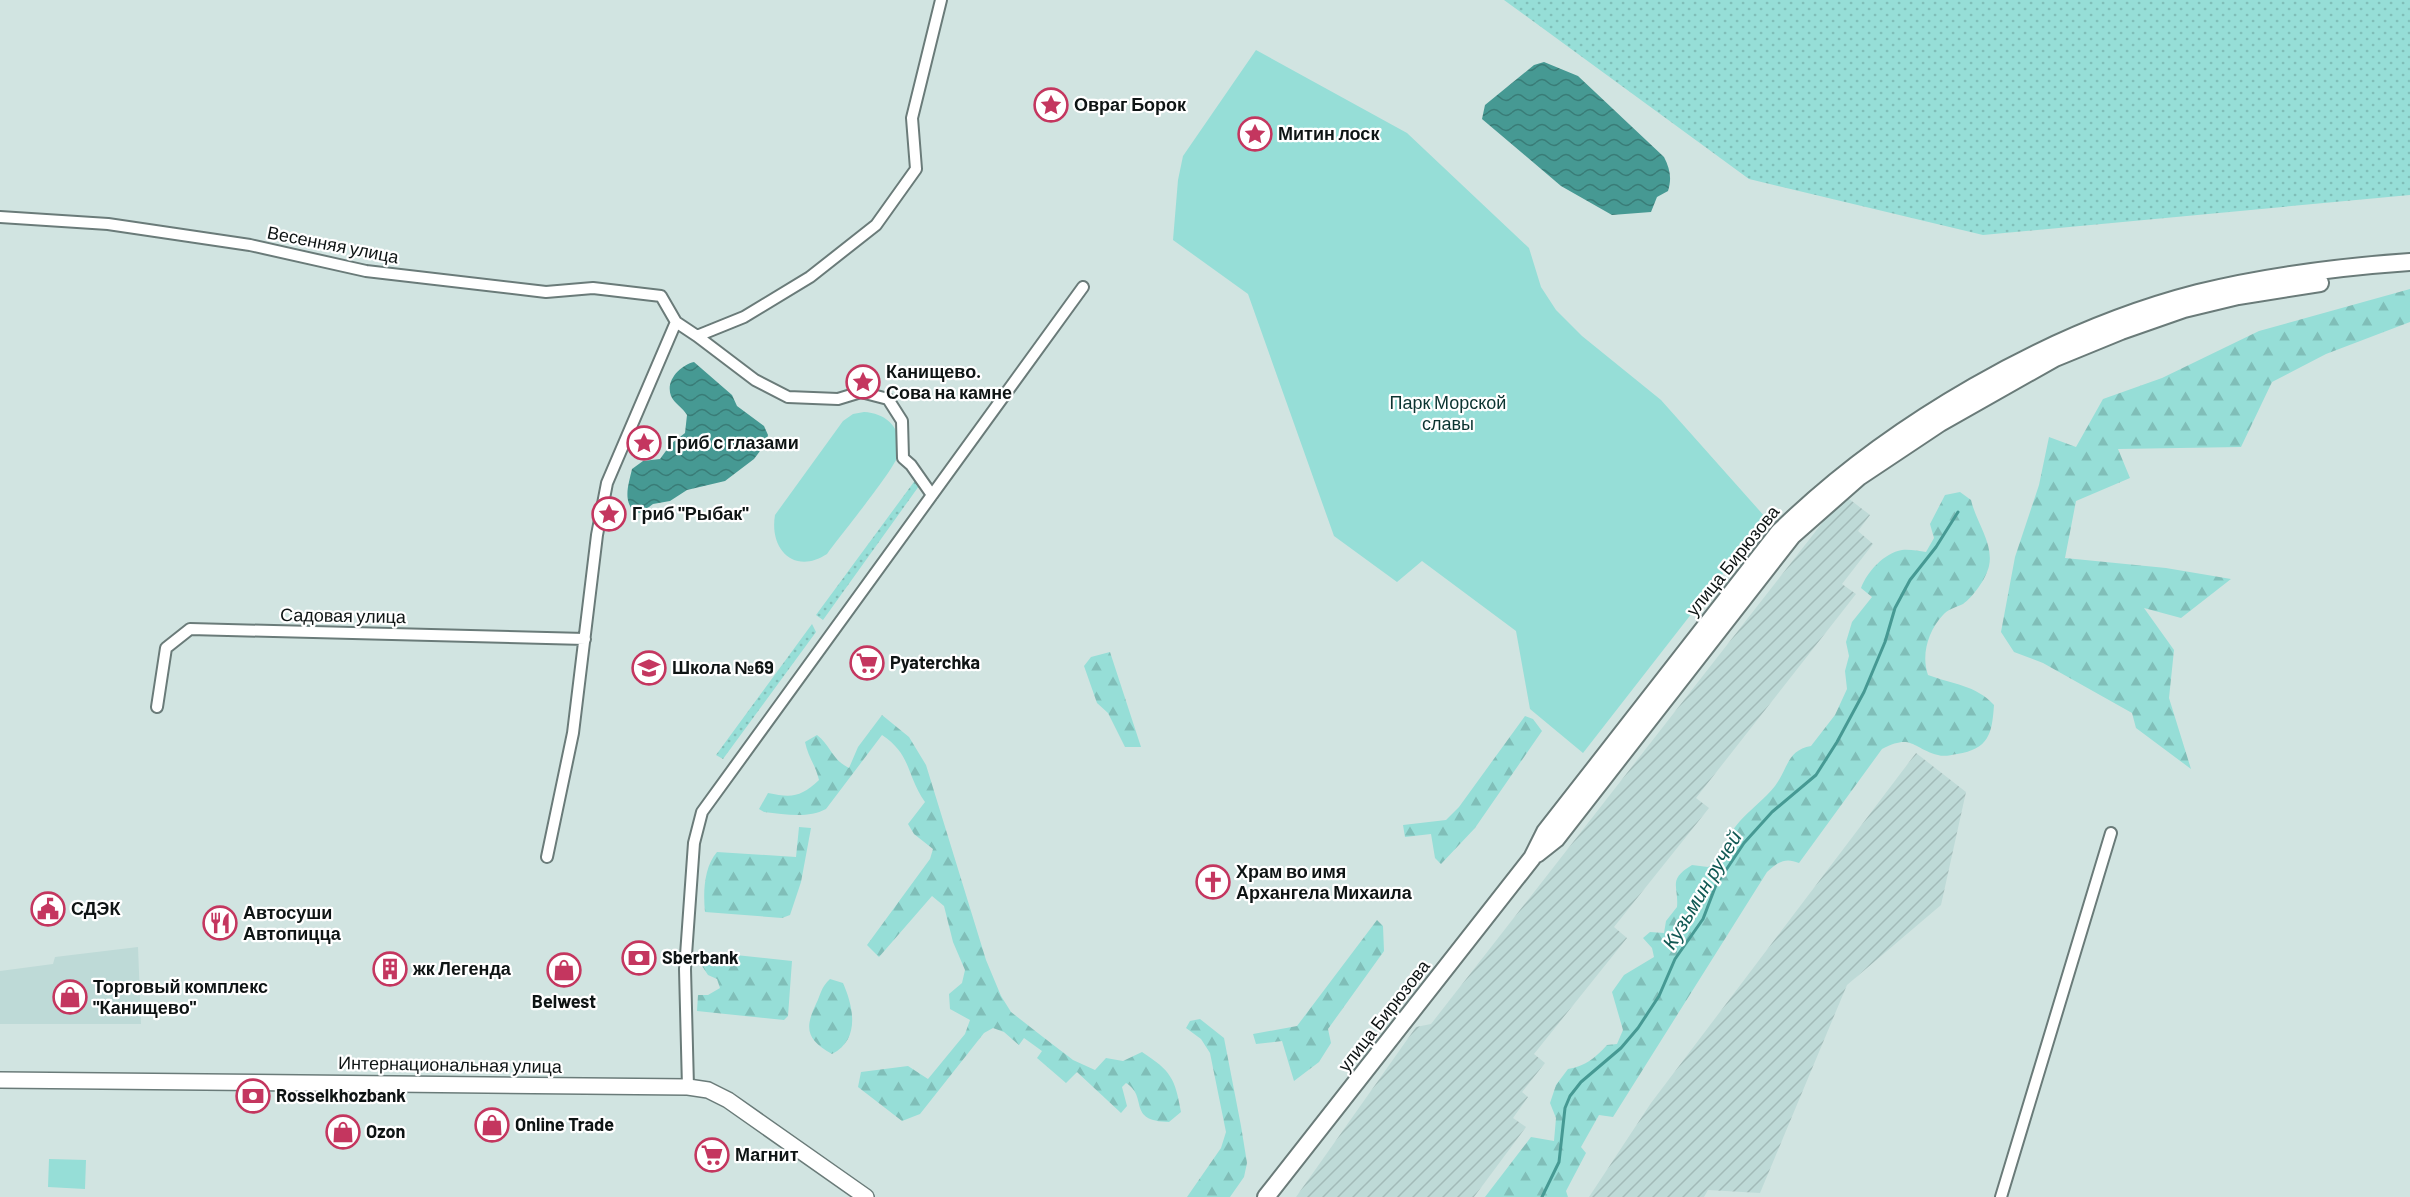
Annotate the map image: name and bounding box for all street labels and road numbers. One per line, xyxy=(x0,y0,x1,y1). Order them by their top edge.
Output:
street label: Весенняя улица xyxy=(266,220,402,268)
street label: улица Бирюзова xyxy=(1681,500,1784,620)
street label: Садовая улица xyxy=(280,603,407,627)
street label: улица Бирюзова xyxy=(1333,954,1434,1076)
street label: Интернациональная улица xyxy=(338,1051,563,1077)

